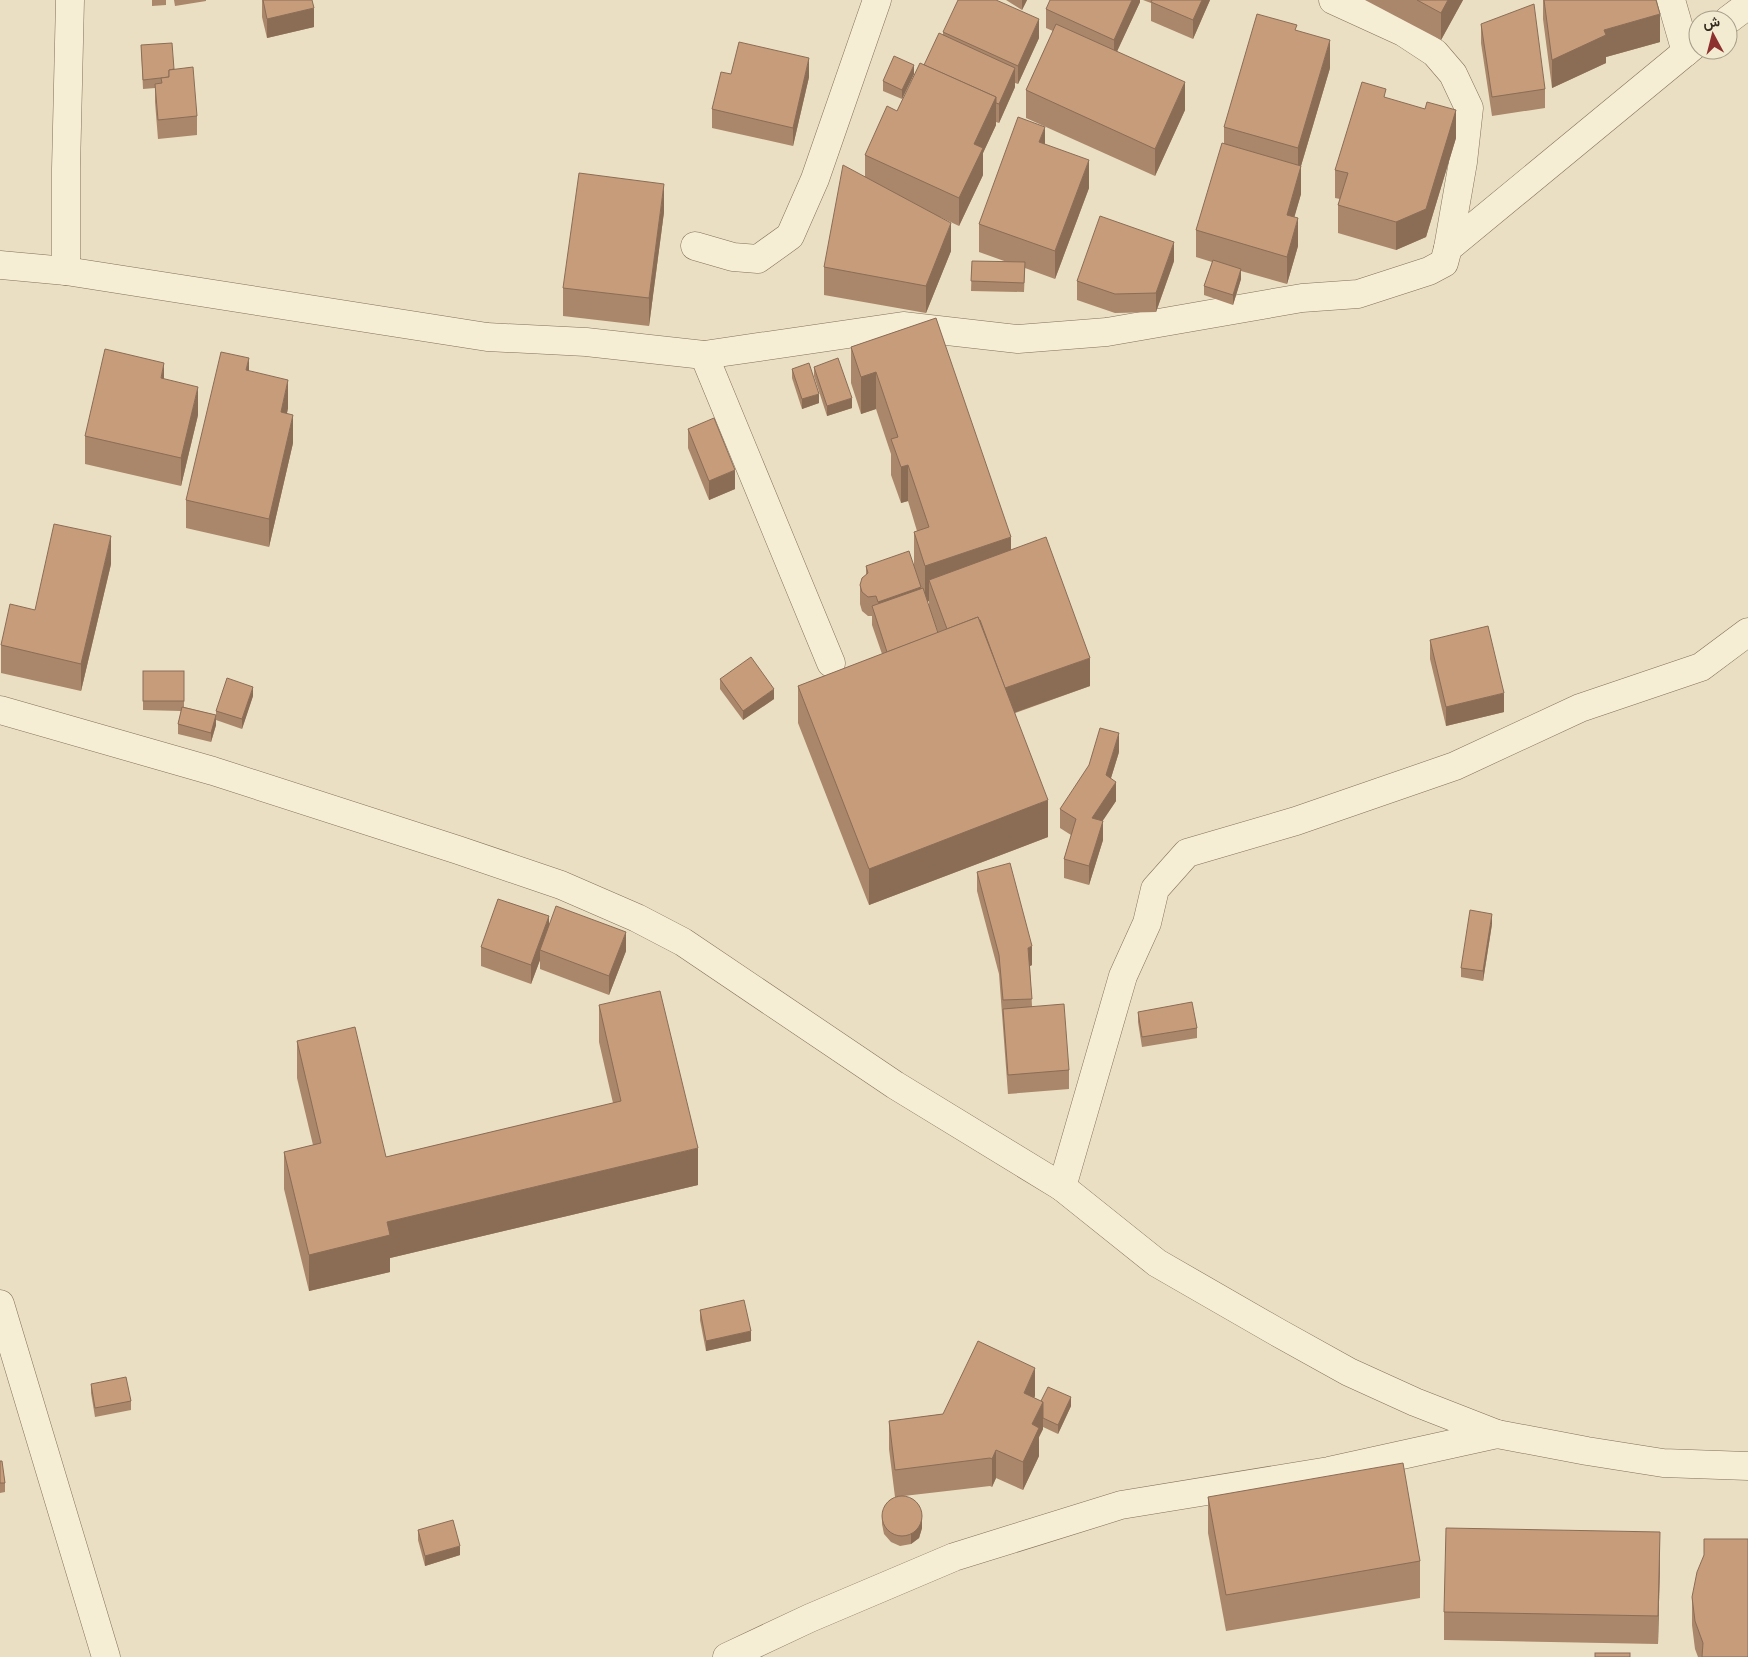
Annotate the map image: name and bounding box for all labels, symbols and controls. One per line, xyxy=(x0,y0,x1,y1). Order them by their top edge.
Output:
north arrow xyxy=(1688,10,1738,60)
text: ش xyxy=(1702,12,1721,32)

